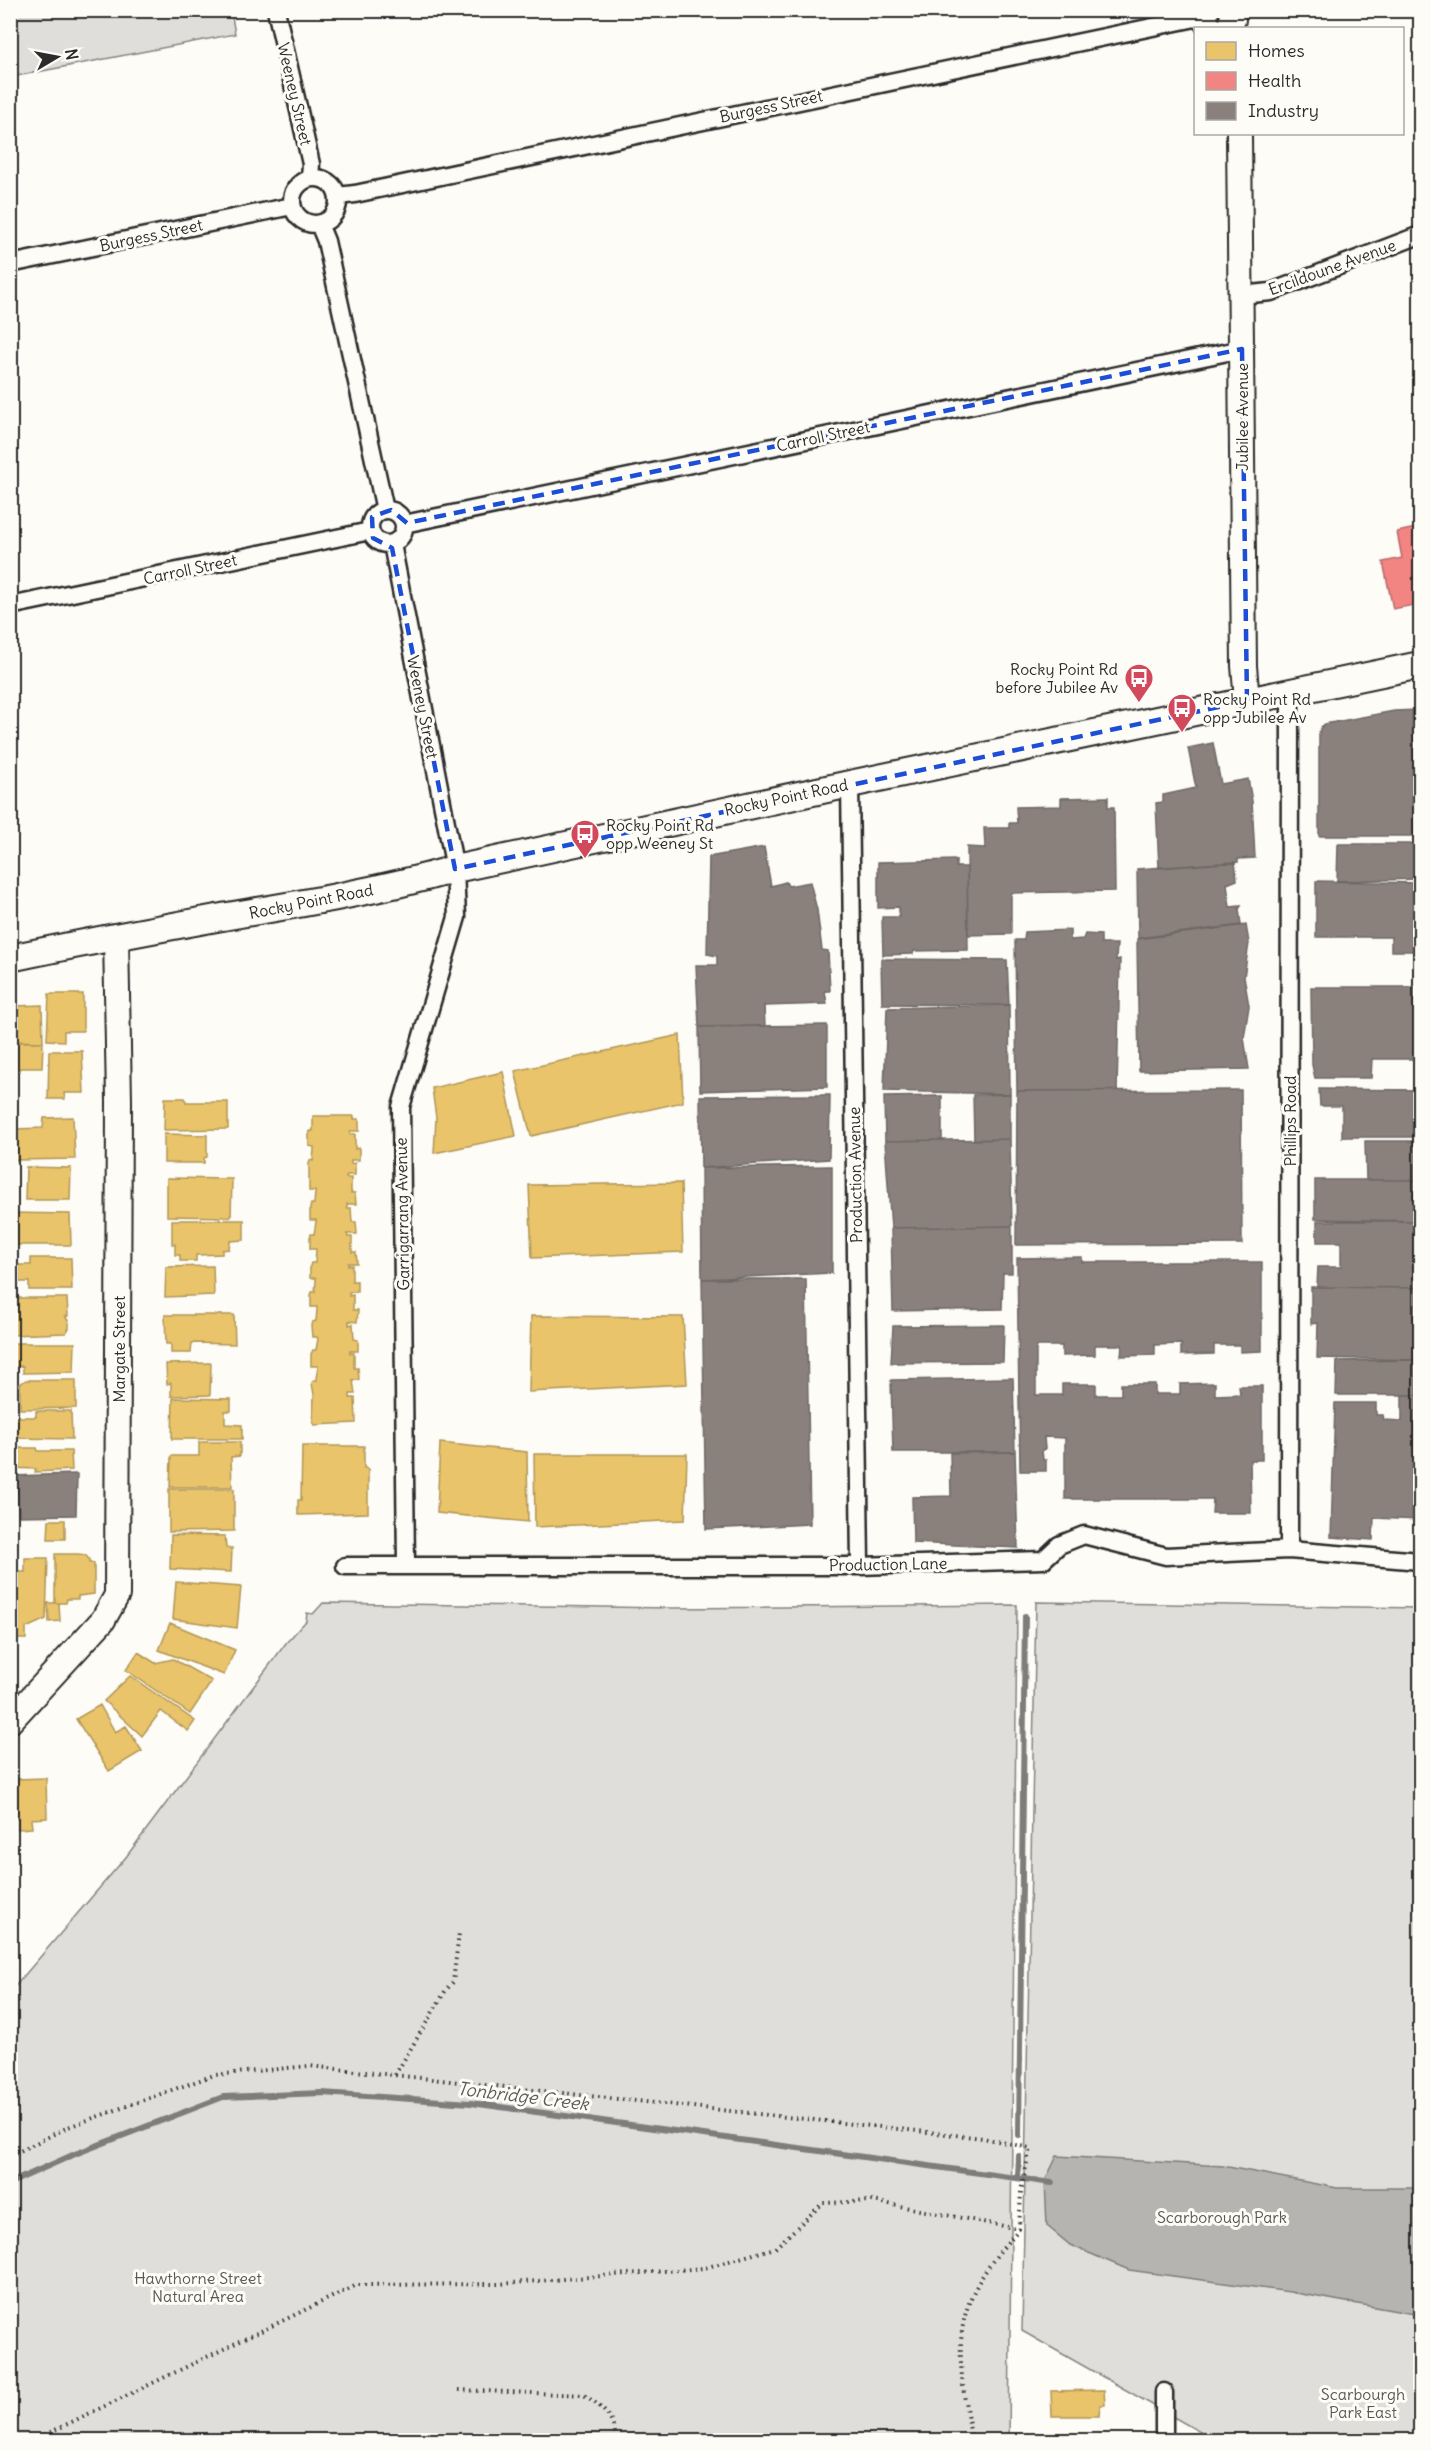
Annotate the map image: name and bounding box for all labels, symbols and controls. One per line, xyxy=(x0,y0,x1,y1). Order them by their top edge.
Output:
north arrow xyxy=(27,27,87,87)
legend xyxy=(1194,27,1404,135)
text: Homes xyxy=(1248,39,1305,62)
street label: Weeney Street xyxy=(273,41,317,148)
text: N xyxy=(61,47,83,62)
text: Health xyxy=(1248,69,1301,92)
street label: Burgess Street xyxy=(718,85,825,127)
text: Industry xyxy=(1248,99,1319,122)
street label: Burgess Street xyxy=(98,214,205,256)
street label: Ercildoune Avenue xyxy=(1266,235,1398,299)
street label: Jubilee Avenue xyxy=(1232,363,1252,471)
street label: Carroll Street xyxy=(774,416,872,456)
street label: Carroll Street xyxy=(141,549,239,589)
street label: Weeney Street xyxy=(403,654,443,761)
place label: Rocky Point Rd before Jubilee Av xyxy=(996,659,1118,697)
bus stop icon: Rocky Point Rd before Jubilee Av xyxy=(1123,662,1155,704)
place label: Rocky Point Rd opp Jubilee Av xyxy=(1203,689,1311,727)
bus stop icon: Rocky Point Rd opp Jubilee Av xyxy=(1166,692,1198,734)
street label: Rocky Point Road xyxy=(722,774,850,820)
place label: Rocky Point Rd opp Weeney St xyxy=(606,815,714,853)
bus stop icon: Rocky Point Rd opp Weeney St xyxy=(569,818,601,860)
street label: Rocky Point Road xyxy=(247,879,375,923)
street label: Phillips Road xyxy=(1280,1076,1300,1166)
street label: Production Avenue xyxy=(844,1107,866,1243)
street label: Garrigarrang Avenue xyxy=(391,1137,413,1291)
street label: Margate Street xyxy=(109,1295,129,1402)
street label: Production Lane xyxy=(829,1553,947,1575)
water label: Tonbridge Creek xyxy=(456,2077,592,2116)
park label: Scarborough Park xyxy=(1157,2207,1287,2227)
park label: Hawthorne Street Natural Area xyxy=(134,2268,262,2306)
park label: Scarbourgh Park East xyxy=(1321,2384,1405,2422)

